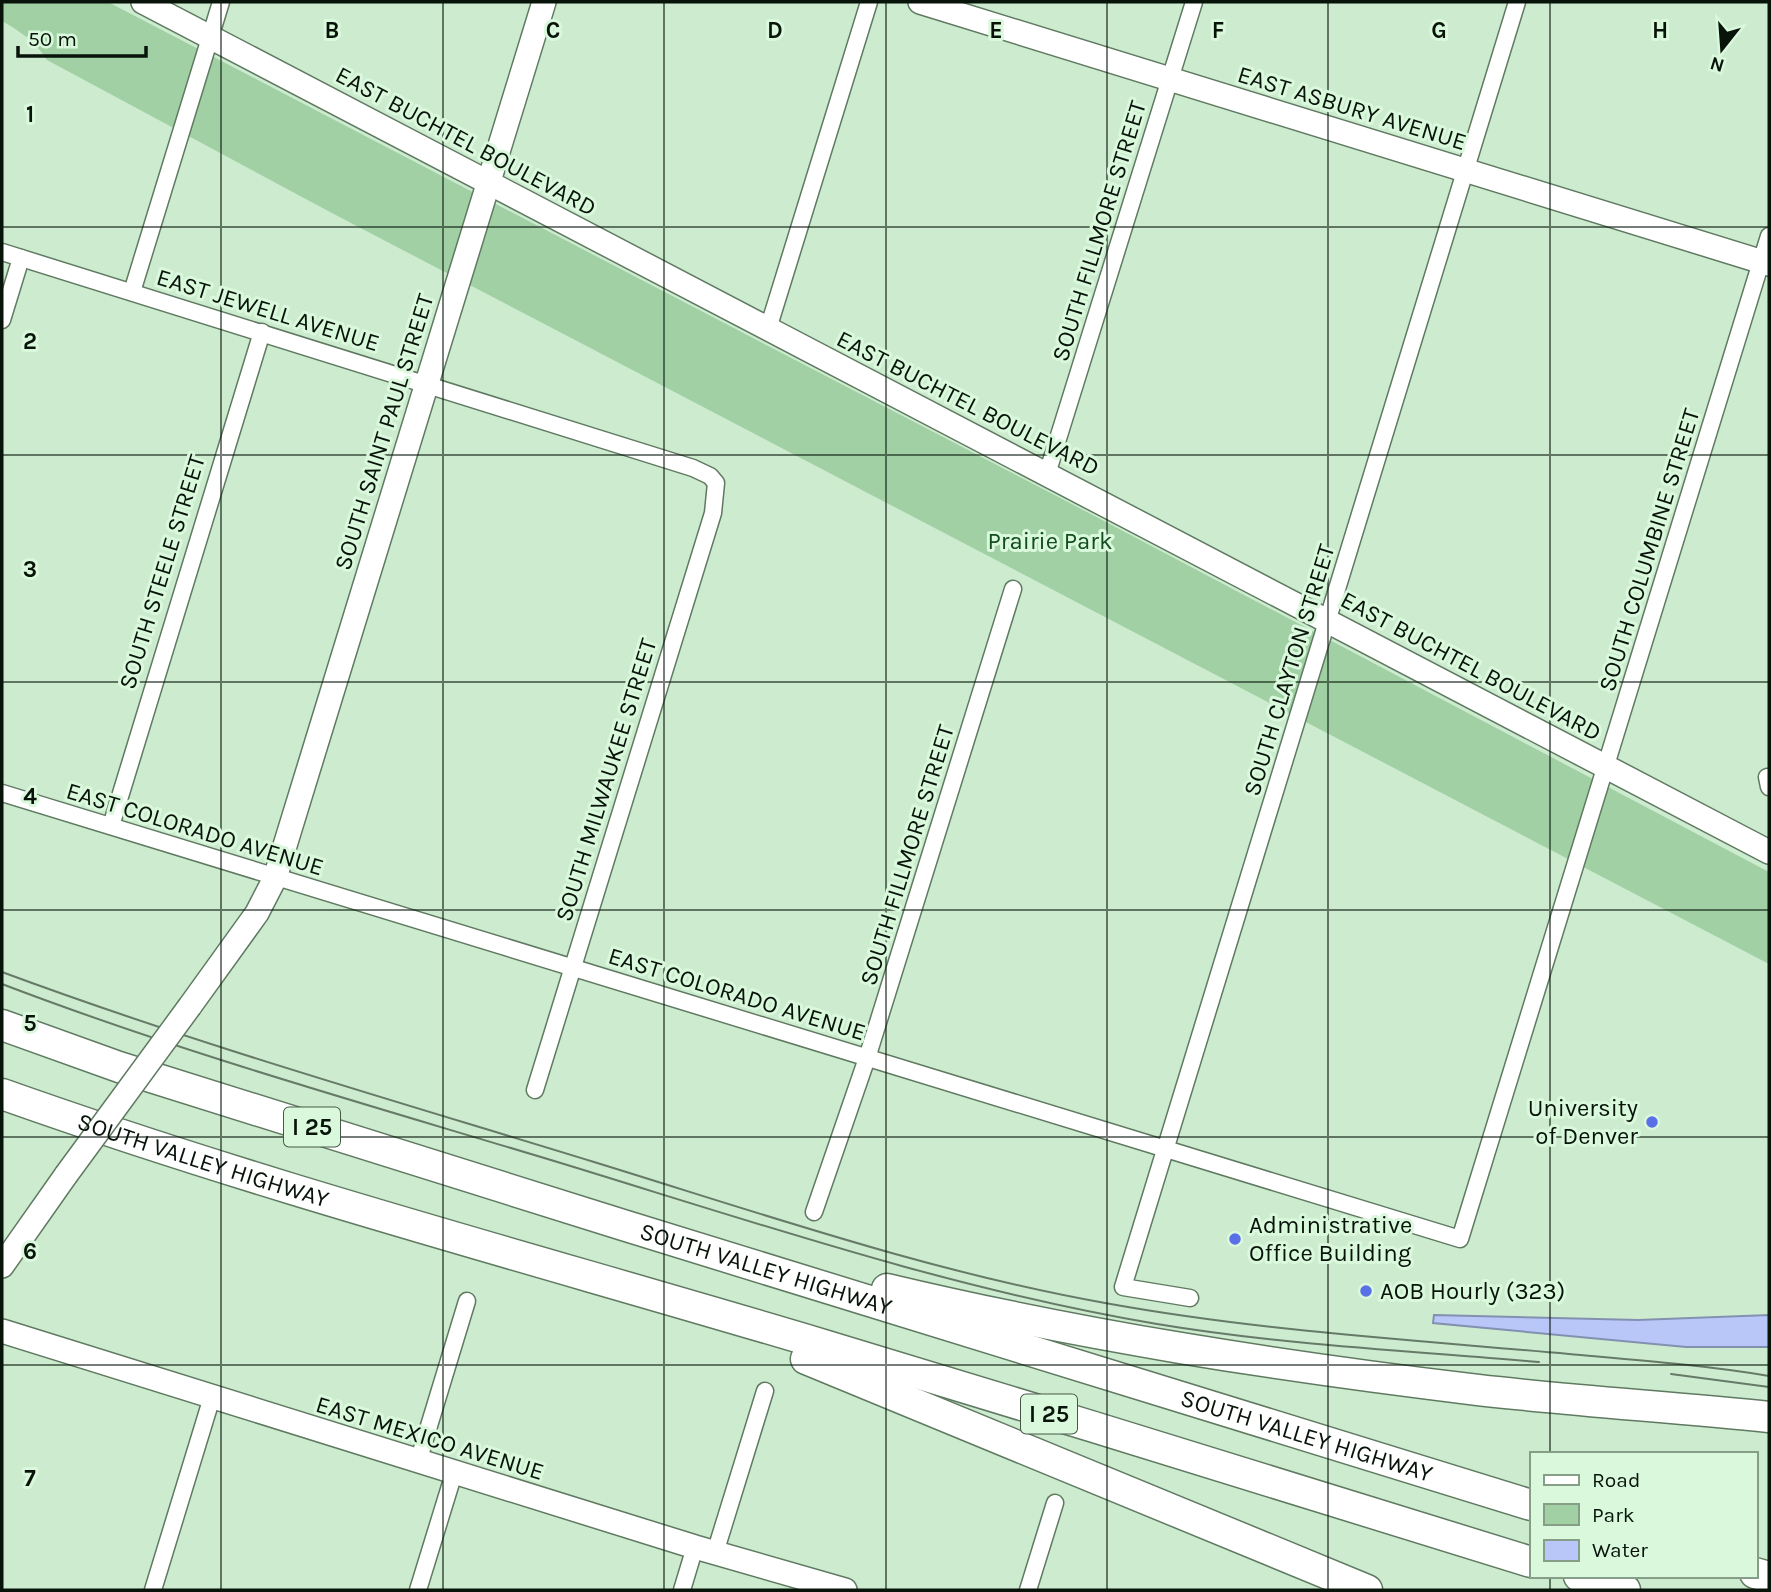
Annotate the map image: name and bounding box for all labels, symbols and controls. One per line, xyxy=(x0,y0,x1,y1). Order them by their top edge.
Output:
scale bar xyxy=(18,14,145,58)
north arrow xyxy=(1687,14,1757,84)
text: B xyxy=(325,17,339,44)
text: C xyxy=(546,17,560,44)
text: D xyxy=(767,17,783,44)
text: E xyxy=(989,17,1003,44)
text: F xyxy=(1212,17,1224,44)
text: G xyxy=(1431,17,1447,44)
text: H xyxy=(1652,17,1668,44)
text: 50 m xyxy=(28,27,77,51)
text: N xyxy=(1708,52,1727,77)
street label: EAST BUCHTEL BOULEVARD xyxy=(331,60,601,222)
street label: EAST ASBURY AVENUE xyxy=(1234,60,1470,156)
street label: SOUTH FILLMORE STREET xyxy=(1046,97,1152,365)
text: 1 xyxy=(26,101,34,128)
street label: EAST JEWELL AVENUE xyxy=(153,263,383,357)
street label: SOUTH SAINT PAUL STREET xyxy=(329,290,439,574)
street label: EAST BUCHTEL BOULEVARD xyxy=(832,324,1104,482)
text: 2 xyxy=(23,328,37,355)
street label: SOUTH COLUMBINE STREET xyxy=(1593,405,1705,695)
street label: SOUTH STEELE STREET xyxy=(113,451,211,693)
park label: Prairie Park xyxy=(988,527,1112,555)
street label: SOUTH CLAYTON STREET xyxy=(1237,541,1341,799)
text: 3 xyxy=(23,556,37,583)
street label: EAST BUCHTEL BOULEVARD xyxy=(1336,585,1606,747)
street label: SOUTH MILWAUKEE STREET xyxy=(550,635,662,925)
street label: SOUTH FILLMORE STREET xyxy=(854,721,960,989)
street label: EAST COLORADO AVENUE xyxy=(63,776,327,882)
text: 4 xyxy=(23,783,37,810)
street label: EAST COLORADO AVENUE xyxy=(605,941,869,1047)
text: 5 xyxy=(23,1010,37,1037)
place label: University of Denver xyxy=(1528,1094,1638,1150)
street label: SOUTH VALLEY HIGHWAY xyxy=(74,1107,332,1213)
road number: I 25 xyxy=(284,1108,340,1146)
marker: University of Denver xyxy=(1644,1114,1660,1130)
place label: Administrative Office Building xyxy=(1249,1211,1412,1267)
street label: SOUTH VALLEY HIGHWAY xyxy=(636,1217,895,1321)
marker: Administrative Office Building xyxy=(1227,1231,1243,1247)
text: 6 xyxy=(23,1238,37,1265)
place label: AOB Hourly (323) xyxy=(1380,1277,1565,1305)
marker: AOB Hourly (323) xyxy=(1358,1283,1374,1299)
street label: SOUTH VALLEY HIGHWAY xyxy=(1177,1384,1436,1488)
street label: EAST MEXICO AVENUE xyxy=(313,1390,547,1486)
road number: I 25 xyxy=(1021,1394,1077,1434)
legend xyxy=(1530,1452,1757,1578)
text: 7 xyxy=(24,1465,36,1492)
text: Road xyxy=(1592,1468,1640,1492)
text: Park xyxy=(1592,1503,1635,1527)
text: Water xyxy=(1592,1538,1648,1562)

